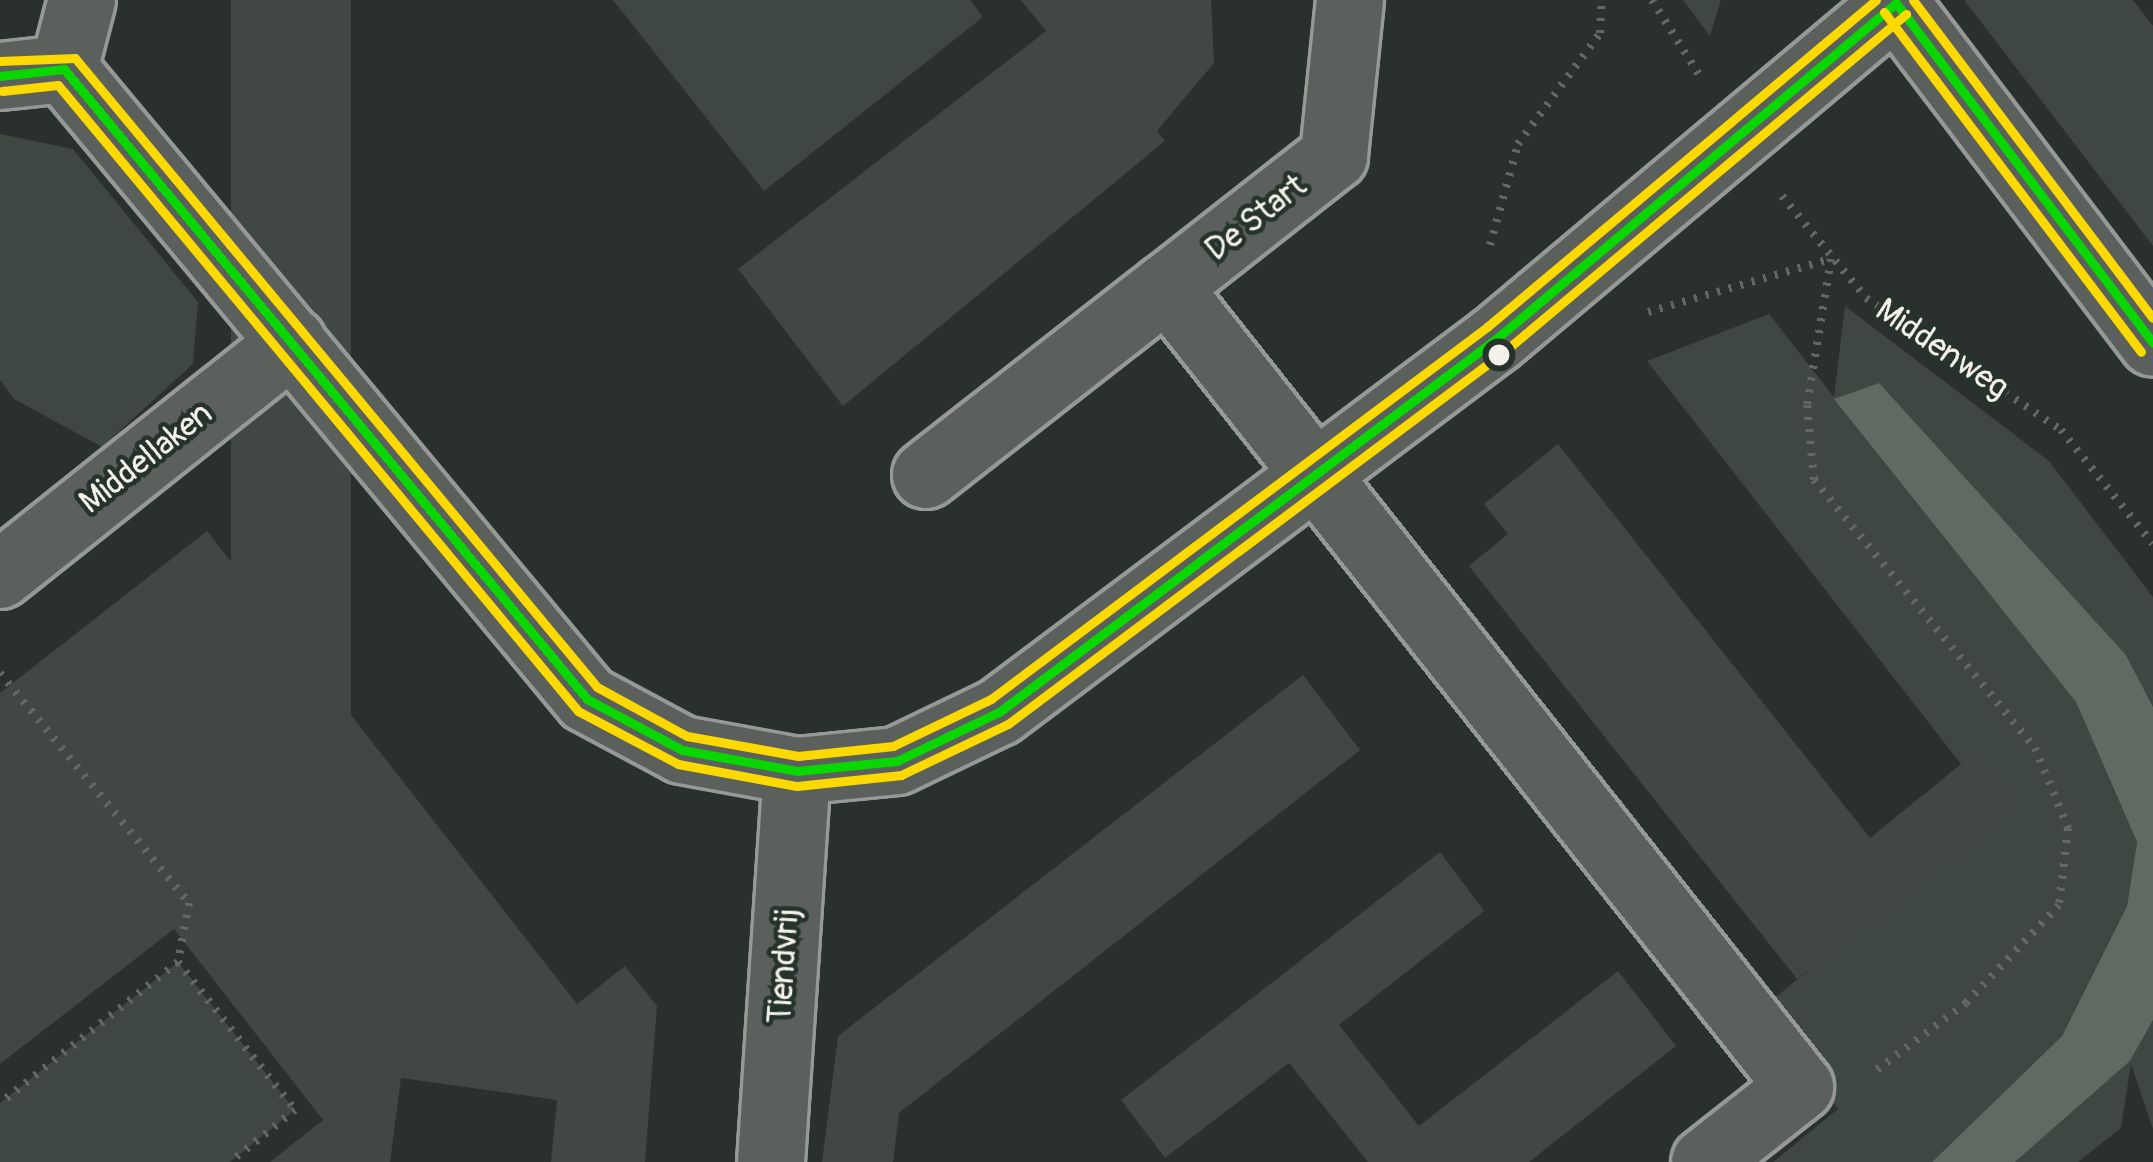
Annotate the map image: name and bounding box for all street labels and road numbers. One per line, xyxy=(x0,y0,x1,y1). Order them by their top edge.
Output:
street label: De Start xyxy=(1198,166,1314,270)
street label: Middenweg xyxy=(1868,290,2016,408)
street label: Middellaken xyxy=(72,394,220,522)
street label: Tiendvrij xyxy=(760,907,808,1025)

